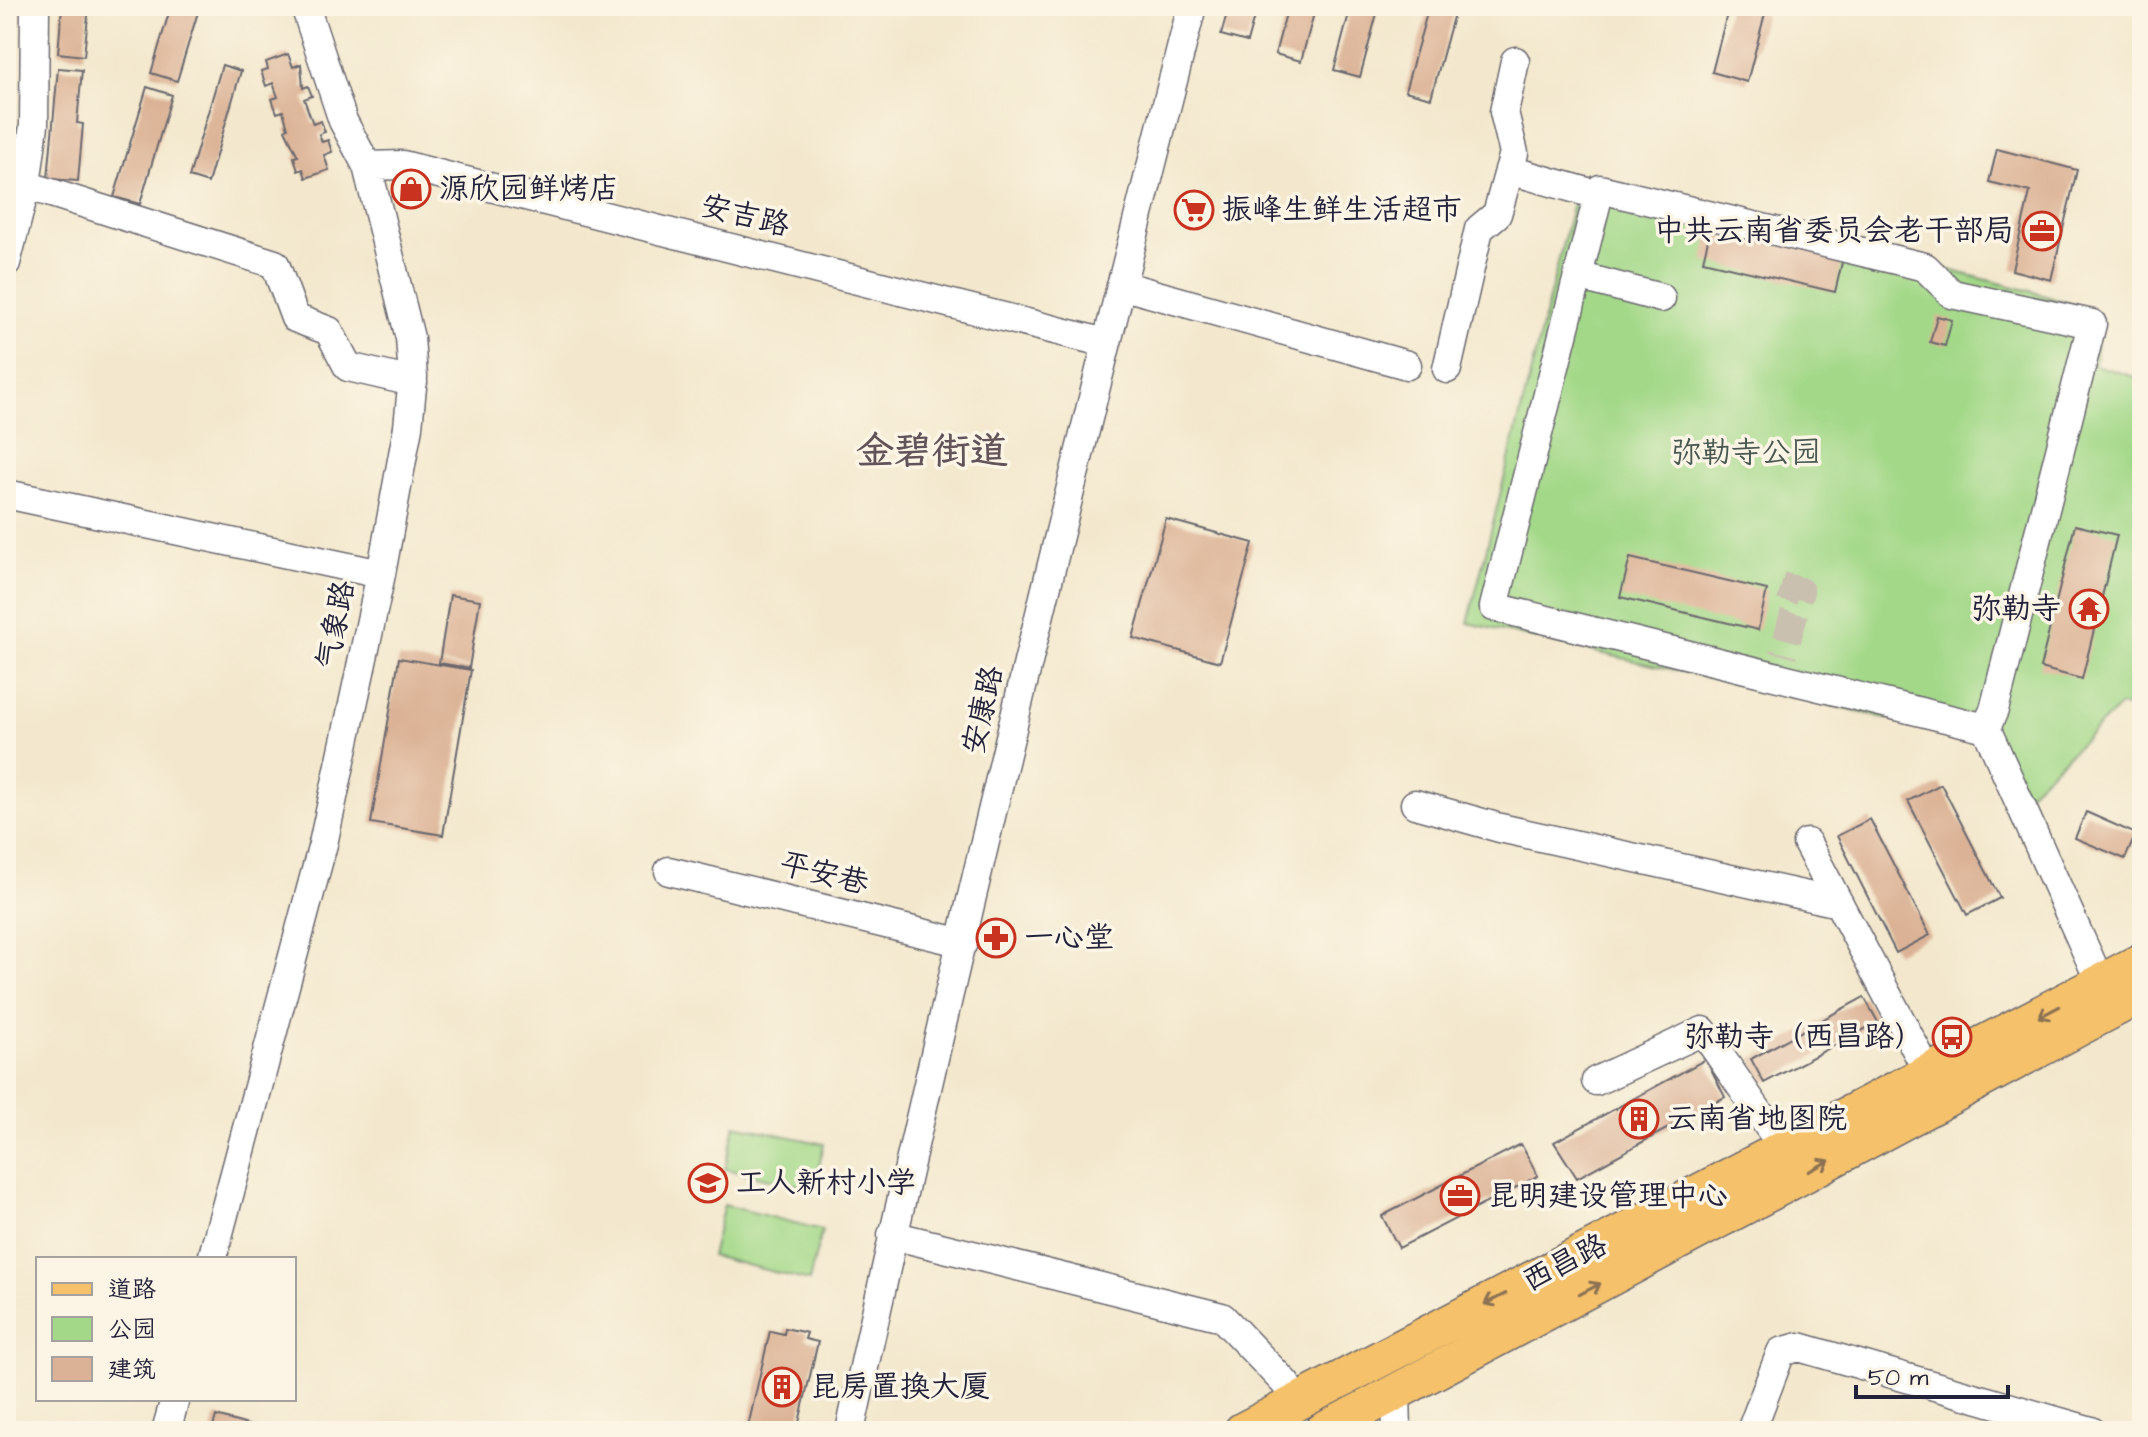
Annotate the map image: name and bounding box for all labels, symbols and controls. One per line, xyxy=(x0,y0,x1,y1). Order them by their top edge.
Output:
shop icon: 源欣园鲜烤店 xyxy=(390,168,432,210)
place label: 源欣园鲜烤店 xyxy=(439,168,619,210)
street label: 安吉路 xyxy=(696,185,794,247)
supermarket icon: 振峰生鲜生活超市 xyxy=(1173,189,1215,231)
place label: 振峰生鲜生活超市 xyxy=(1222,189,1462,231)
place label: 中共云南省委员会老干部局 xyxy=(1654,210,2014,252)
office icon: 中共云南省委员会老干部局 xyxy=(2021,210,2063,252)
district label: 金碧街道 xyxy=(856,426,1008,478)
park label: 弥勒寺公园 xyxy=(1671,432,1821,474)
street label: 气象路 xyxy=(307,577,365,673)
place label: 弥勒寺 xyxy=(1971,588,2061,630)
temple icon: 弥勒寺 xyxy=(2068,588,2110,630)
street label: 安康路 xyxy=(952,661,1014,759)
street label: 平安巷 xyxy=(775,843,873,905)
pharmacy icon: 一心堂 xyxy=(975,917,1017,959)
place label: 一心堂 xyxy=(1024,917,1114,959)
one-way arrow xyxy=(2038,1004,2061,1020)
place label: 弥勒寺（西昌路） xyxy=(1684,1016,1924,1058)
bus stop icon: 弥勒寺（西昌路） xyxy=(1931,1016,1973,1058)
building icon: 云南省地图院 xyxy=(1618,1098,1660,1140)
place label: 云南省地图院 xyxy=(1667,1098,1847,1140)
one-way arrow xyxy=(1806,1158,1830,1174)
school or university icon: 工人新村小学 xyxy=(687,1162,729,1204)
place label: 工人新村小学 xyxy=(736,1162,916,1204)
office icon: 昆明建设管理中心 xyxy=(1439,1175,1481,1217)
place label: 昆明建设管理中心 xyxy=(1488,1175,1728,1217)
street label: 西昌路 xyxy=(1515,1224,1615,1302)
legend xyxy=(36,1257,296,1401)
text: 道路 xyxy=(108,1273,156,1307)
one-way arrow xyxy=(1577,1281,1601,1297)
one-way arrow xyxy=(1484,1292,1508,1308)
text: 公园 xyxy=(108,1313,156,1347)
scale bar xyxy=(1856,1349,2008,1399)
text: 建筑 xyxy=(108,1353,156,1387)
text: 50 m xyxy=(1868,1361,1929,1395)
building icon: 昆房置换大厦 xyxy=(761,1366,803,1408)
place label: 昆房置换大厦 xyxy=(810,1366,990,1408)

